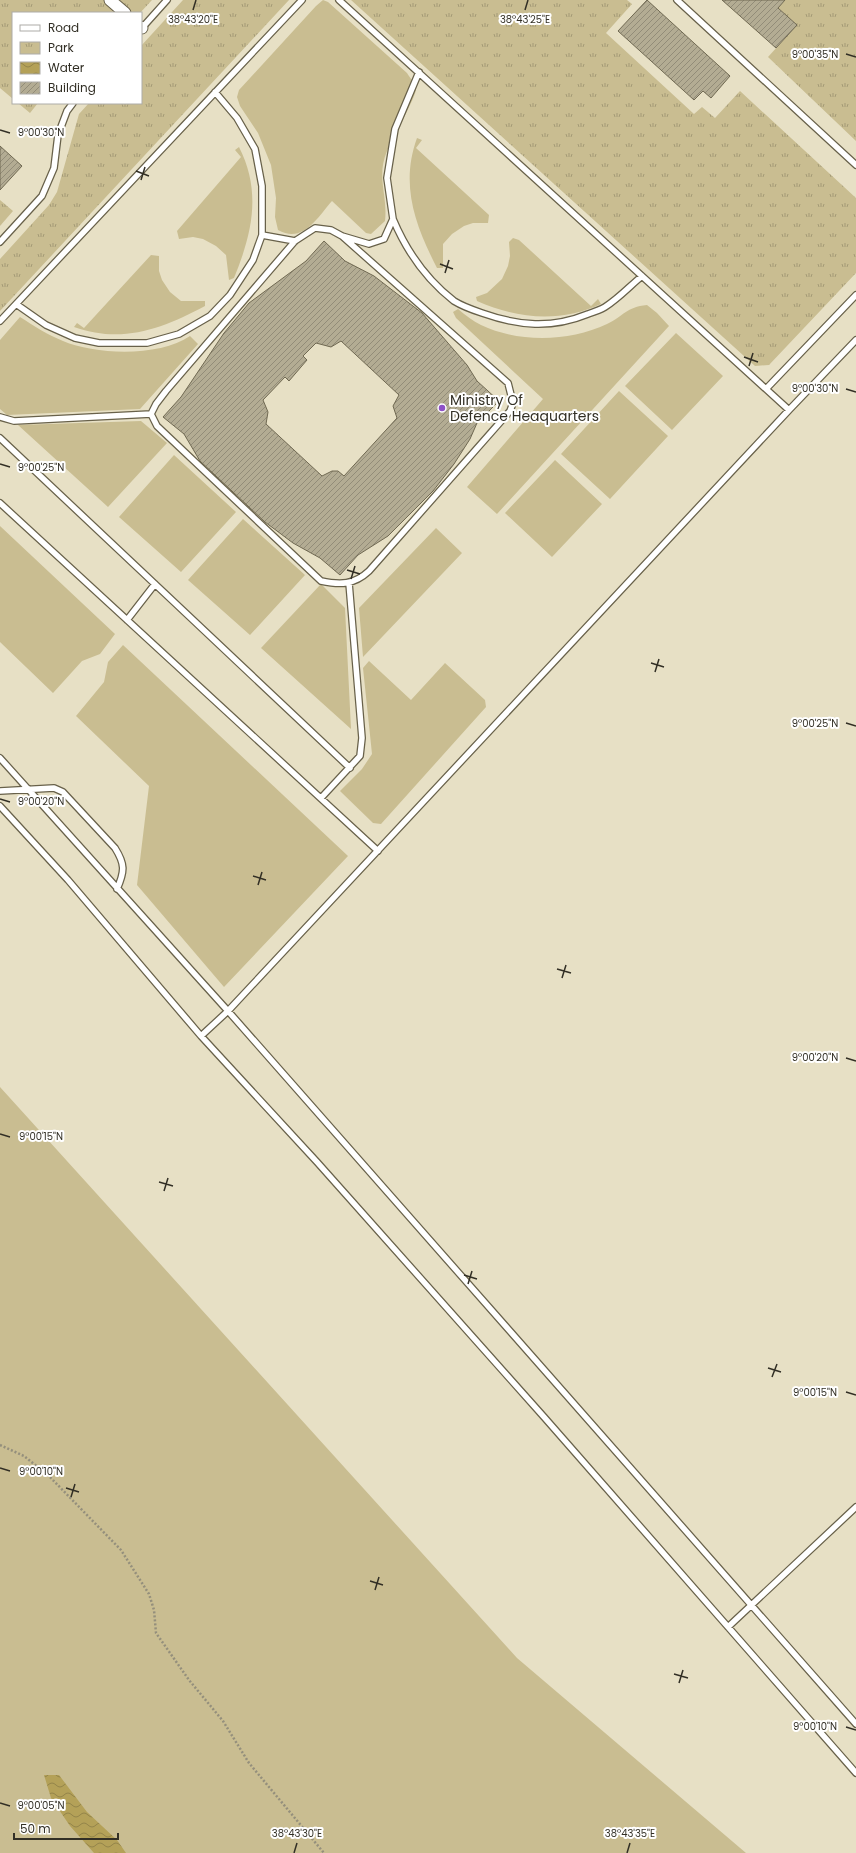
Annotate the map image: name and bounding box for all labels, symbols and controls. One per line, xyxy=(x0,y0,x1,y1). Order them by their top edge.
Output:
legend xyxy=(12,12,142,104)
text: 38°43'20"E xyxy=(168,12,218,27)
text: 38°43'25"E xyxy=(500,12,550,27)
text: Road xyxy=(48,19,79,36)
text: Park xyxy=(48,39,75,56)
text: 9°00'35"N xyxy=(792,47,838,62)
text: Water xyxy=(48,59,85,76)
text: Building xyxy=(48,79,96,96)
text: 9°00'30"N xyxy=(18,125,64,140)
text: 9°00'30"N xyxy=(792,381,838,396)
place label: Ministry Of Defence Heaquarters xyxy=(450,390,599,426)
marker: Ministry Of Defence Heaquarters xyxy=(437,403,447,413)
text: 9°00'25"N xyxy=(18,460,64,475)
text: 9°00'25"N xyxy=(792,716,838,731)
text: 9°00'20"N xyxy=(18,794,64,809)
text: 9°00'20"N xyxy=(792,1050,838,1065)
text: 9°00'15"N xyxy=(19,1129,63,1144)
text: 9°00'15"N xyxy=(793,1385,837,1400)
text: 9°00'10"N xyxy=(19,1464,63,1479)
text: 9°00'10"N xyxy=(793,1719,837,1734)
text: 9°00'05"N xyxy=(17,1798,65,1813)
scale bar xyxy=(14,1815,118,1841)
text: 50 m xyxy=(20,1820,51,1837)
text: 38°43'30"E xyxy=(272,1826,322,1841)
text: 38°43'35"E xyxy=(605,1826,655,1841)

